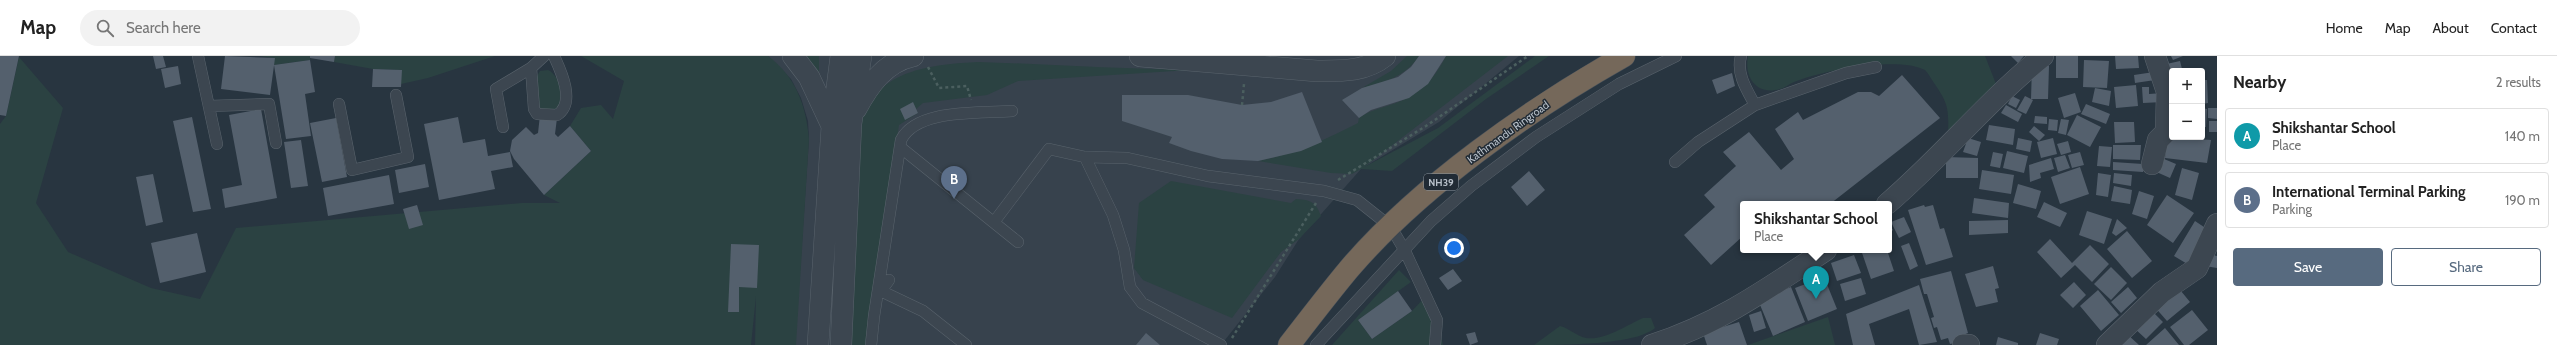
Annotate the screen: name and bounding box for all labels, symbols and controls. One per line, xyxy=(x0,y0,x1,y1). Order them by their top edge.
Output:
search box xyxy=(80,10,360,46)
text: Map xyxy=(20,16,56,39)
icon: search xyxy=(94,17,116,39)
text: Search here xyxy=(126,19,201,37)
text: Home xyxy=(2326,19,2363,37)
text: Map xyxy=(2385,19,2410,37)
text: About xyxy=(2432,19,2469,37)
text: Contact xyxy=(2491,19,2537,37)
map controls xyxy=(2169,68,2205,140)
button: + xyxy=(2169,68,2205,104)
text: Nearby xyxy=(2233,72,2286,92)
text: 2 results xyxy=(2496,74,2541,90)
street label: Kathmandu Ringroad xyxy=(1464,98,1552,166)
button: − xyxy=(2169,104,2205,140)
text: Shikshantar School xyxy=(2272,119,2396,137)
text: A xyxy=(2243,128,2251,144)
text: 140 m xyxy=(2505,128,2540,144)
text: Place xyxy=(2272,137,2301,153)
pin: B xyxy=(941,166,967,199)
road number: NH39 xyxy=(1424,174,1458,190)
text: International Terminal Parking xyxy=(2272,183,2466,201)
text: B xyxy=(2243,192,2251,208)
text: 190 m xyxy=(2505,192,2540,208)
popup xyxy=(1740,201,1892,253)
text: Parking xyxy=(2272,201,2312,217)
text: Shikshantar School xyxy=(1754,210,1878,228)
text: Place xyxy=(1754,228,1783,244)
your location xyxy=(1444,238,1464,258)
button: Save xyxy=(2233,248,2383,286)
button: Share xyxy=(2391,248,2541,286)
pin: A xyxy=(1803,266,1829,299)

